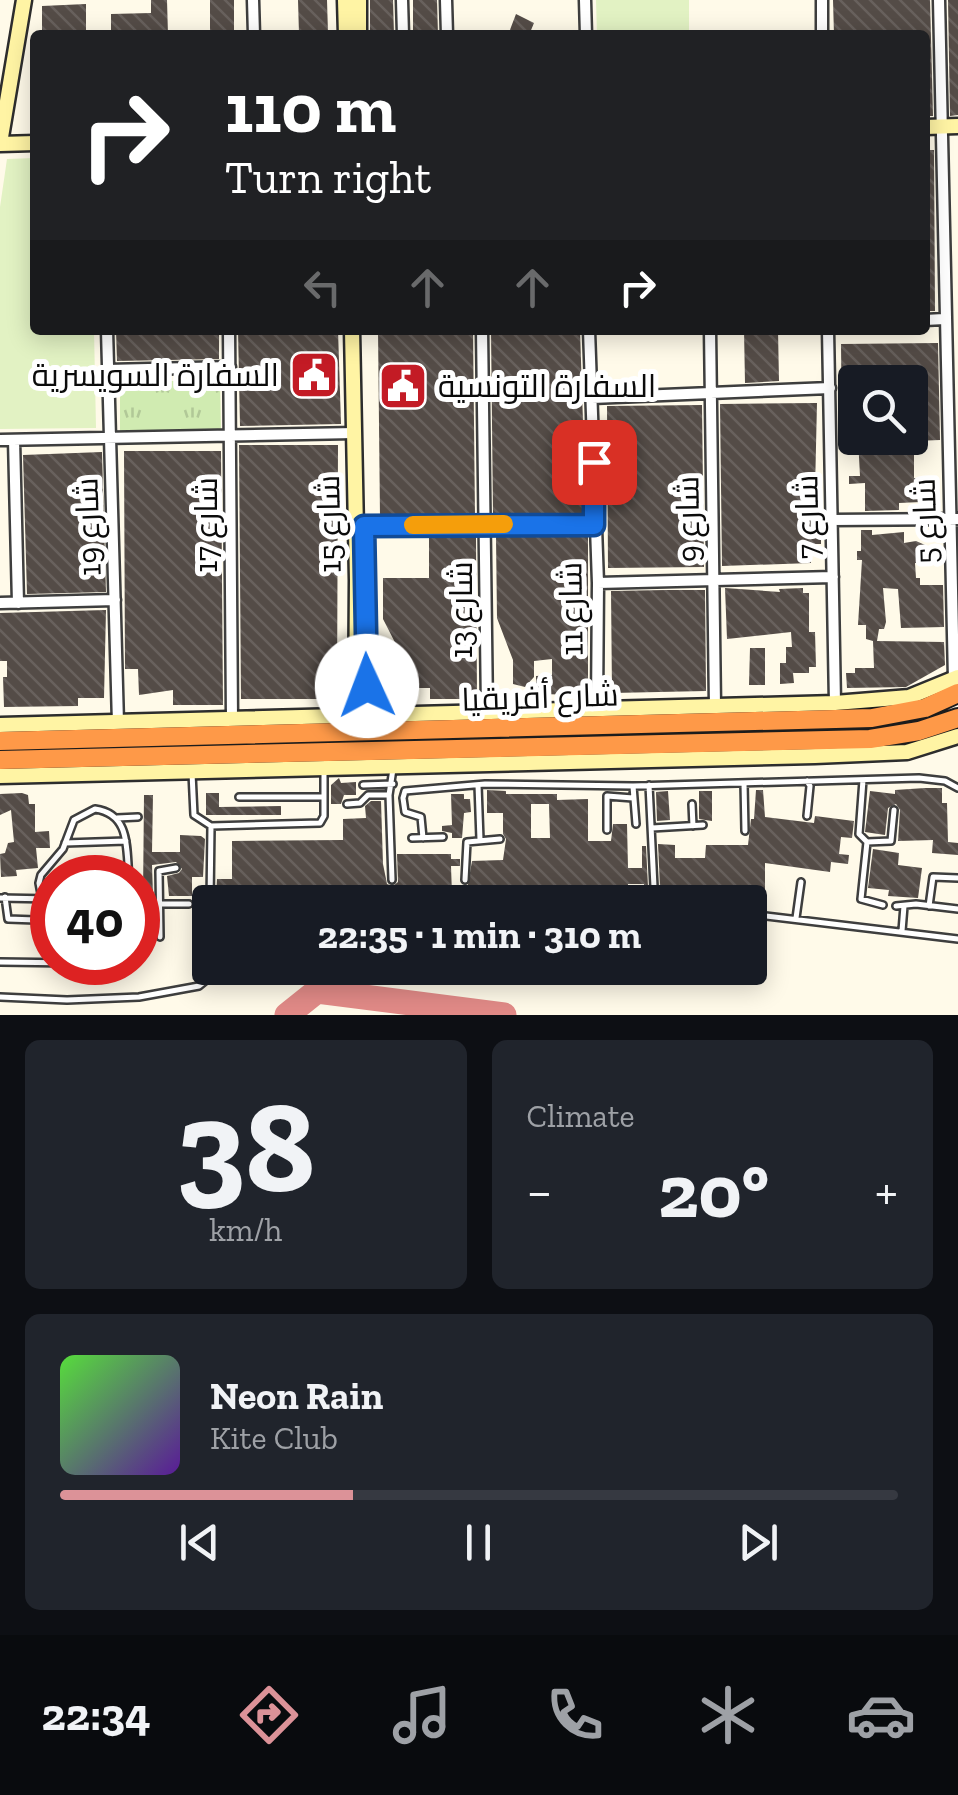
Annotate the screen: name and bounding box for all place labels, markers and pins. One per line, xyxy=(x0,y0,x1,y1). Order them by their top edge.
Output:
public building icon: السفارة السويسرية xyxy=(288,349,340,401)
place label: السفارة السويسرية xyxy=(32,356,279,394)
public building icon: السفارة التونسية xyxy=(377,360,429,412)
place label: السفارة التونسية xyxy=(438,367,656,405)
pin xyxy=(552,420,637,505)

